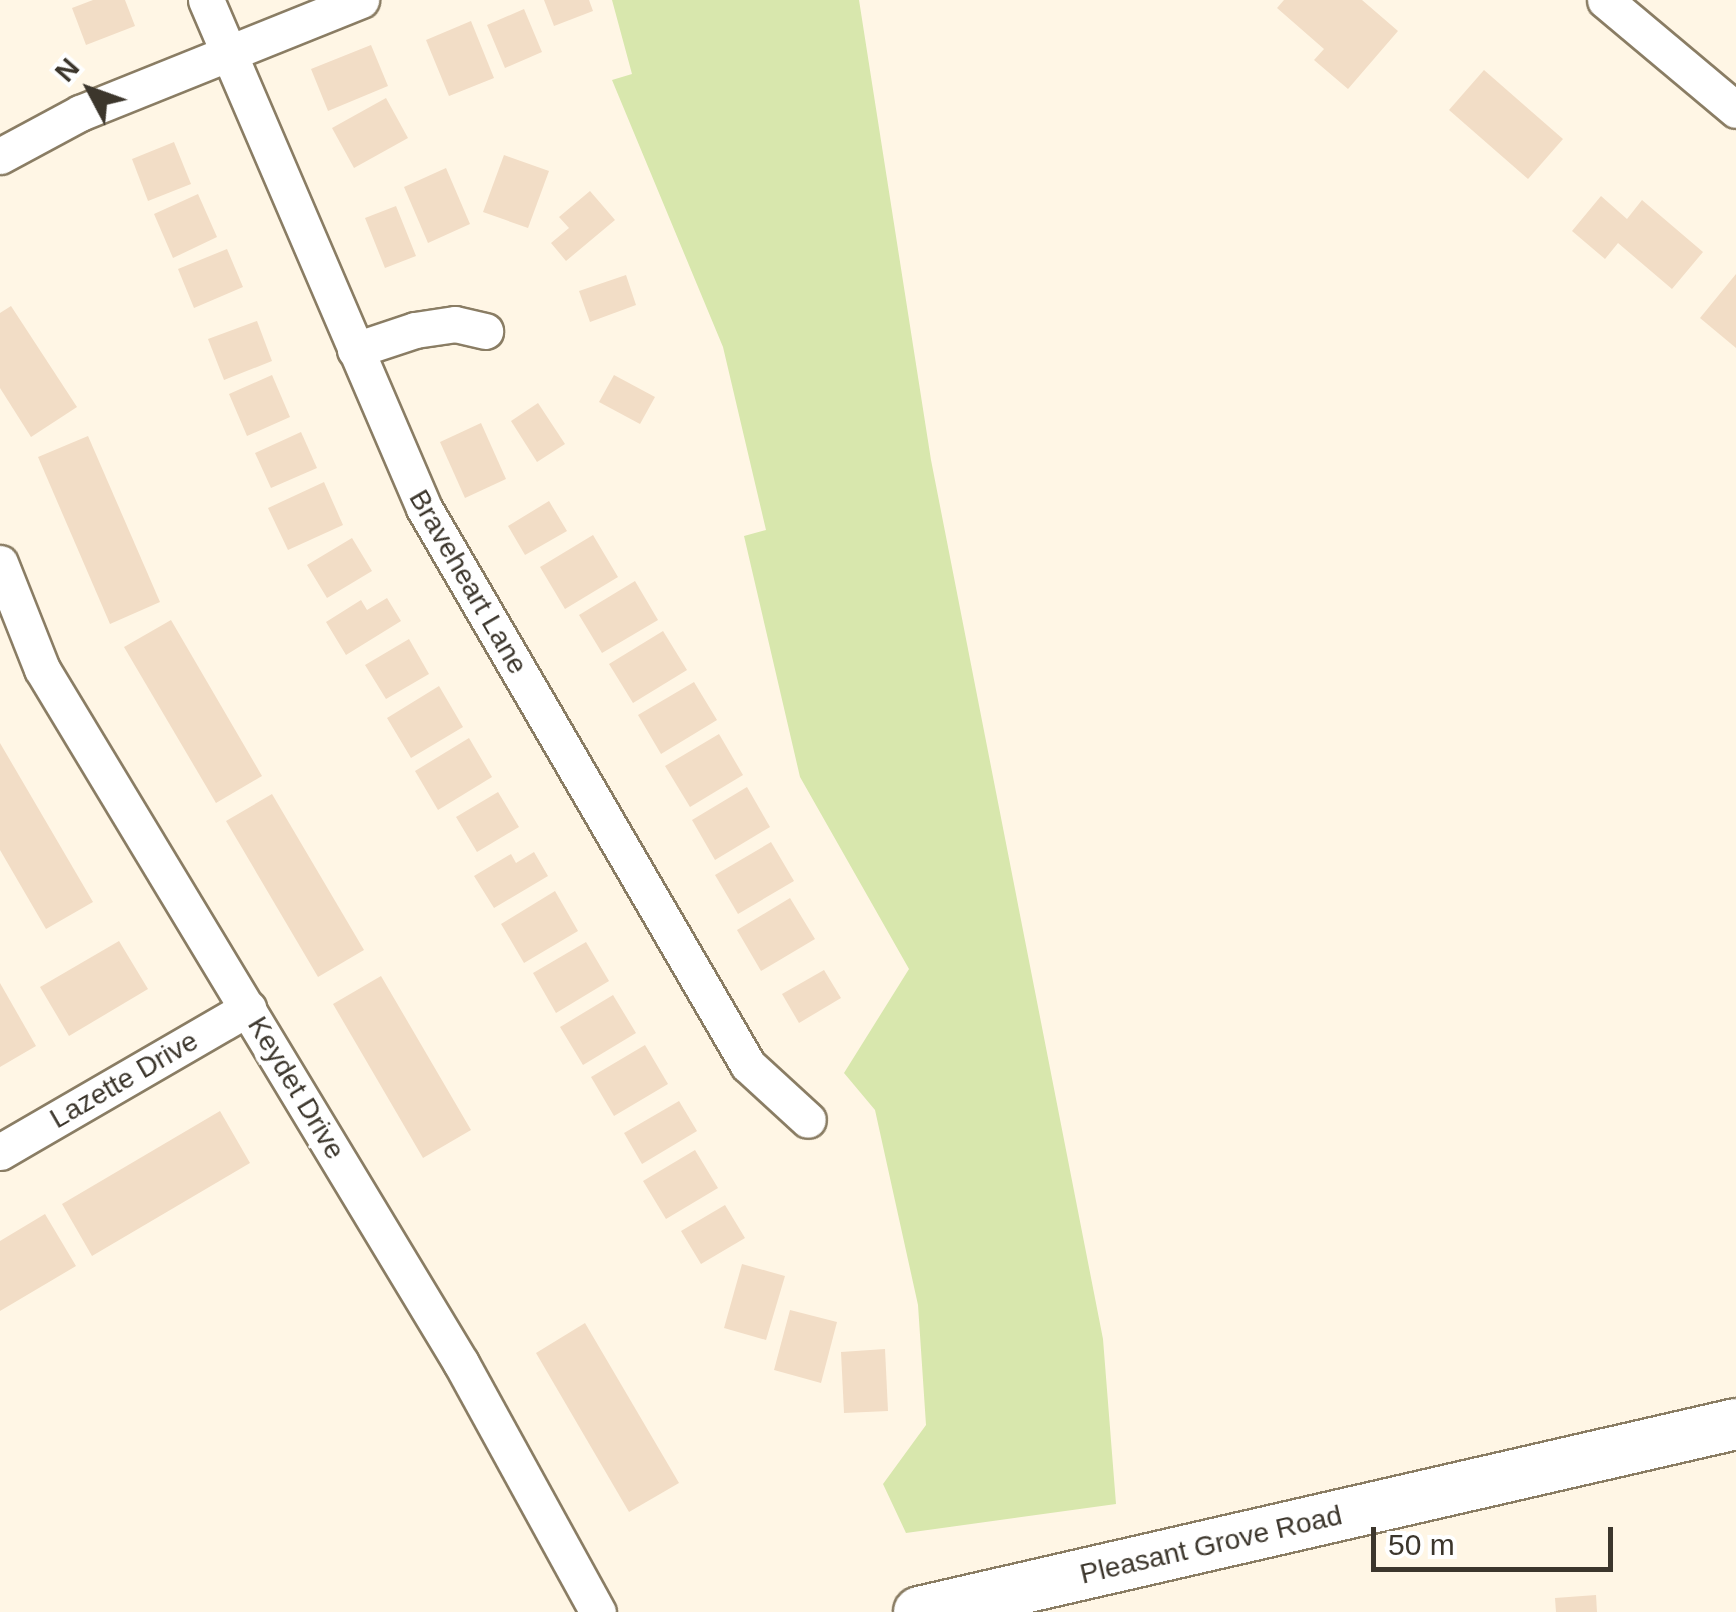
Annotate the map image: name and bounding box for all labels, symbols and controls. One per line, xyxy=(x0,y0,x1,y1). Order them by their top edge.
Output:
north arrow xyxy=(40,40,140,140)
text: N xyxy=(49,52,85,88)
street label: Braveheart Lane xyxy=(402,484,534,680)
street label: Keydet Drive xyxy=(240,1011,352,1165)
street label: Lazette Drive xyxy=(44,1024,204,1136)
street label: Pleasant Grove Road xyxy=(1077,1499,1345,1591)
scale bar xyxy=(1376,1507,1618,1569)
text: 50 m xyxy=(1388,1528,1455,1561)

